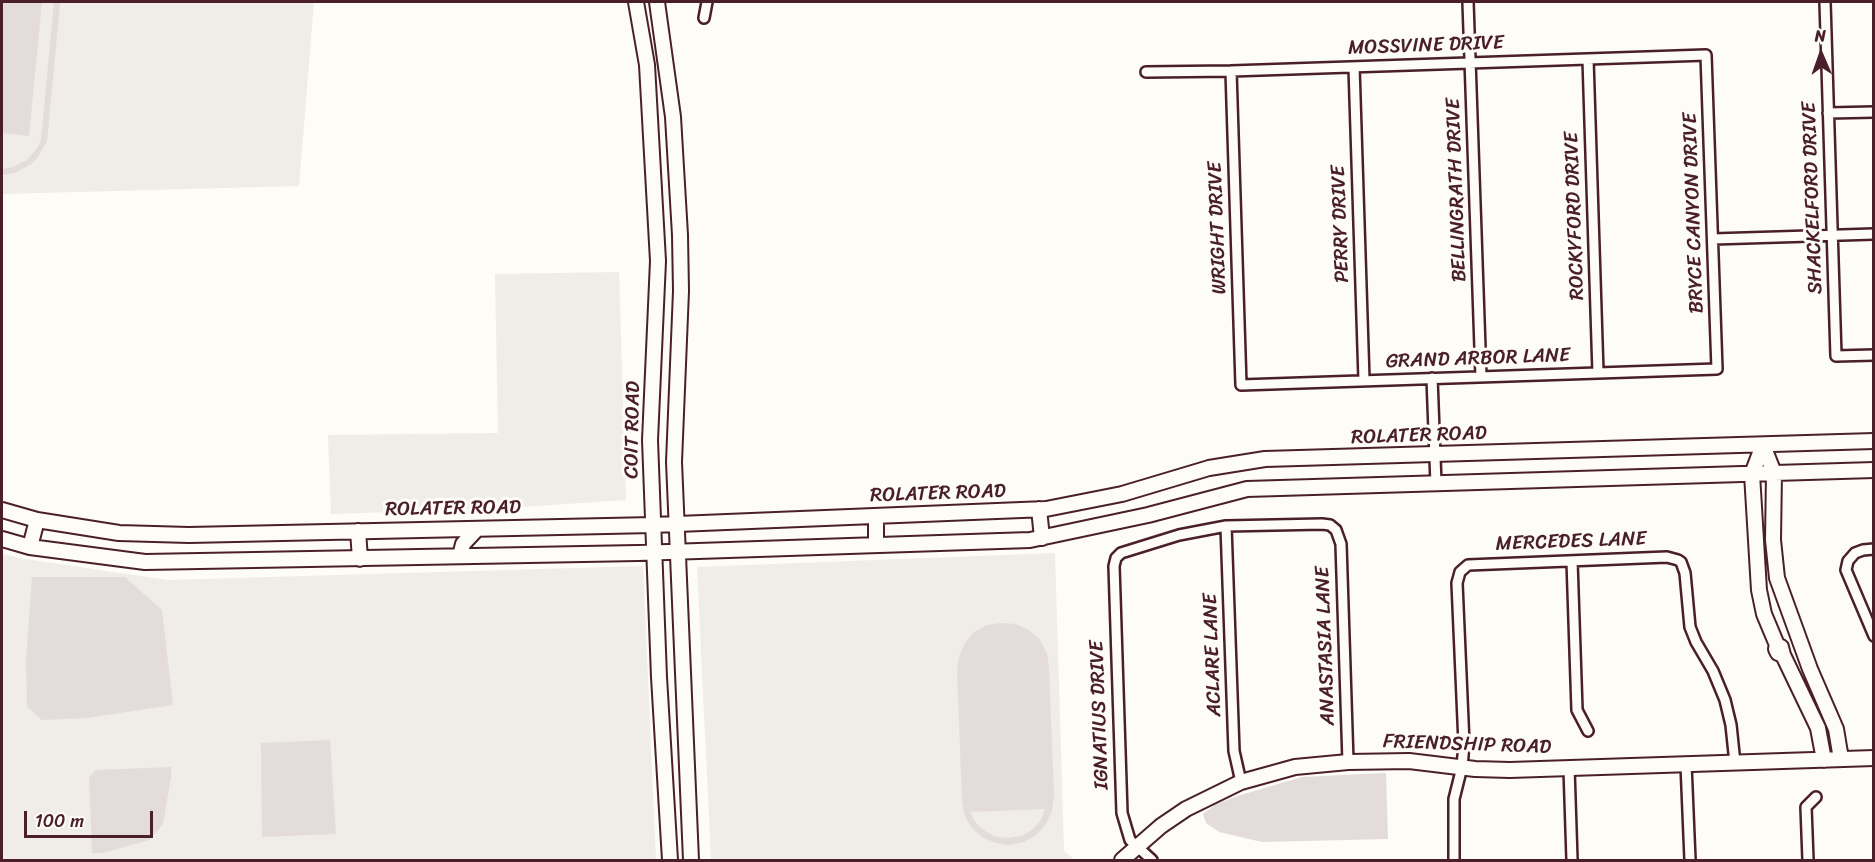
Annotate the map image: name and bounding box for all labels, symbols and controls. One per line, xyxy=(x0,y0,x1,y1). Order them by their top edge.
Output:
text: N xyxy=(1814,21,1826,50)
north arrow xyxy=(1791,24,1851,84)
street label: MOSSVINE DRIVE xyxy=(1348,31,1504,61)
street label: BELLINGRATH DRIVE xyxy=(1442,98,1472,282)
street label: SHACKELFORD DRIVE xyxy=(1798,101,1828,295)
street label: BRYCE CANYON DRIVE xyxy=(1679,112,1709,314)
street label: ROCKYFORD DRIVE xyxy=(1560,131,1590,301)
street label: WRIGHT DRIVE xyxy=(1204,161,1232,295)
street label: PERRY DRIVE xyxy=(1327,165,1355,283)
street label: GRAND ARBOR LANE xyxy=(1385,344,1571,374)
street label: COIT ROAD xyxy=(620,381,646,479)
street label: ROLATER ROAD xyxy=(1351,422,1487,450)
street label: ROLATER ROAD xyxy=(870,480,1006,508)
street label: ROLATER ROAD xyxy=(385,496,521,522)
street label: MERCEDES LANE xyxy=(1495,527,1647,557)
street label: ANASTASIA LANE xyxy=(1311,566,1341,726)
street label: ACLARE LANE xyxy=(1199,593,1227,717)
street label: IGNATIUS DRIVE xyxy=(1085,640,1115,790)
street label: FRIENDSHIP ROAD xyxy=(1382,730,1552,760)
scale bar xyxy=(27,799,156,837)
text: 100 m xyxy=(35,805,84,837)

